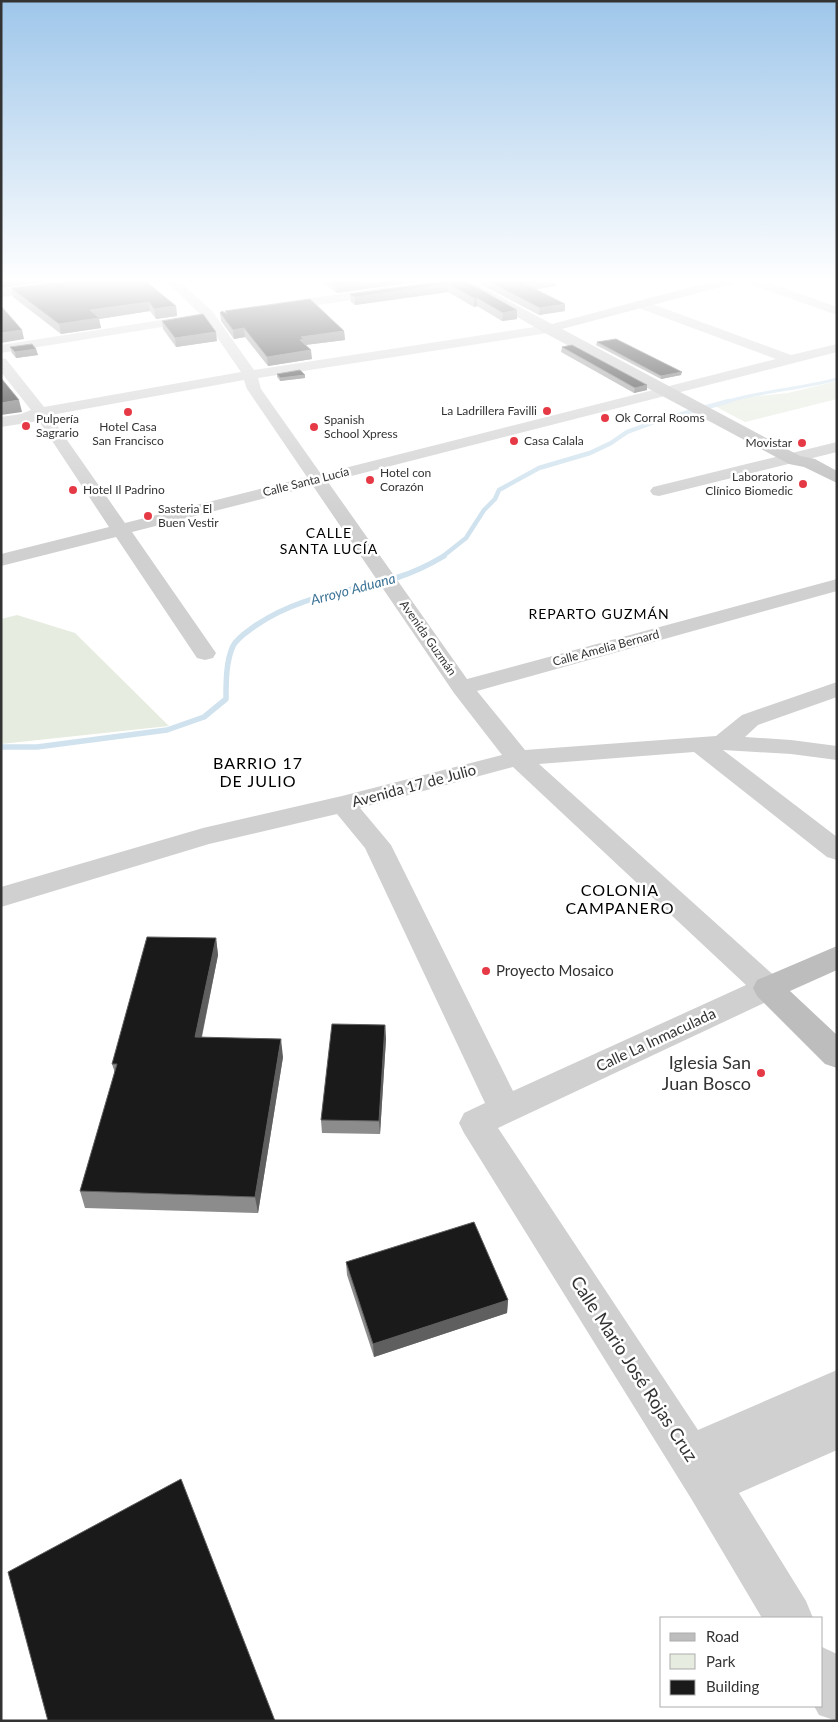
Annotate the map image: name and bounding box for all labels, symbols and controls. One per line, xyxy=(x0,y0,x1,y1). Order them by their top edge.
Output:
place label: La Ladrillera Favilli xyxy=(441,403,537,418)
marker: La Ladrillera Favilli xyxy=(541,405,553,417)
marker: Hotel Casa San Francisco xyxy=(122,406,134,418)
place label: Ok Corral Rooms xyxy=(615,410,705,425)
place label: Pulpería Sagrario xyxy=(36,411,79,440)
place label: Spanish School Xpress xyxy=(324,412,398,441)
marker: Ok Corral Rooms xyxy=(599,412,611,424)
place label: Hotel Casa San Francisco xyxy=(92,419,164,448)
marker: Pulpería Sagrario xyxy=(20,420,32,432)
marker: Spanish School Xpress xyxy=(308,421,320,433)
place label: Casa Calala xyxy=(524,433,584,448)
marker: Casa Calala xyxy=(508,435,520,447)
place label: Movistar xyxy=(746,435,793,450)
marker: Movistar xyxy=(796,437,808,449)
street label: Calle Santa Lucía xyxy=(261,464,351,499)
place label: Hotel con Corazón xyxy=(380,465,431,494)
place label: Laboratorio Clínico Biomedic xyxy=(705,469,793,498)
marker: Hotel con Corazón xyxy=(364,474,376,486)
marker: Laboratorio Clínico Biomedic xyxy=(797,478,809,490)
place label: Hotel Il Padrino xyxy=(83,482,165,497)
marker: Hotel Il Padrino xyxy=(67,484,79,496)
place label: Sasteria El Buen Vestir xyxy=(158,501,219,530)
marker: Sasteria El Buen Vestir xyxy=(142,510,154,522)
district label: CALLE SANTA LUCÍA xyxy=(280,524,378,557)
water label: Arroyo Aduana xyxy=(308,569,397,608)
street label: Avenida Guzmán xyxy=(397,597,460,678)
district label: REPARTO GUZMÁN xyxy=(528,605,670,622)
street label: Calle Amelia Bernard xyxy=(551,626,661,669)
district label: BARRIO 17 DE JULIO xyxy=(213,753,303,790)
street label: Avenida 17 de Julio xyxy=(350,760,478,810)
district label: COLONIA CAMPANERO xyxy=(565,880,675,917)
place label: Proyecto Mosaico xyxy=(496,961,614,979)
marker: Proyecto Mosaico xyxy=(480,965,492,977)
street label: Calle La Inmaculada xyxy=(593,1003,718,1075)
place label: Iglesia San Juan Bosco xyxy=(662,1051,751,1094)
marker: Iglesia San Juan Bosco xyxy=(755,1067,767,1079)
street label: Calle Mario José Rojas Cruz xyxy=(567,1272,703,1465)
legend xyxy=(660,1617,823,1707)
text: Road xyxy=(706,1627,739,1645)
text: Park xyxy=(706,1652,736,1670)
text: Building xyxy=(706,1677,759,1695)

